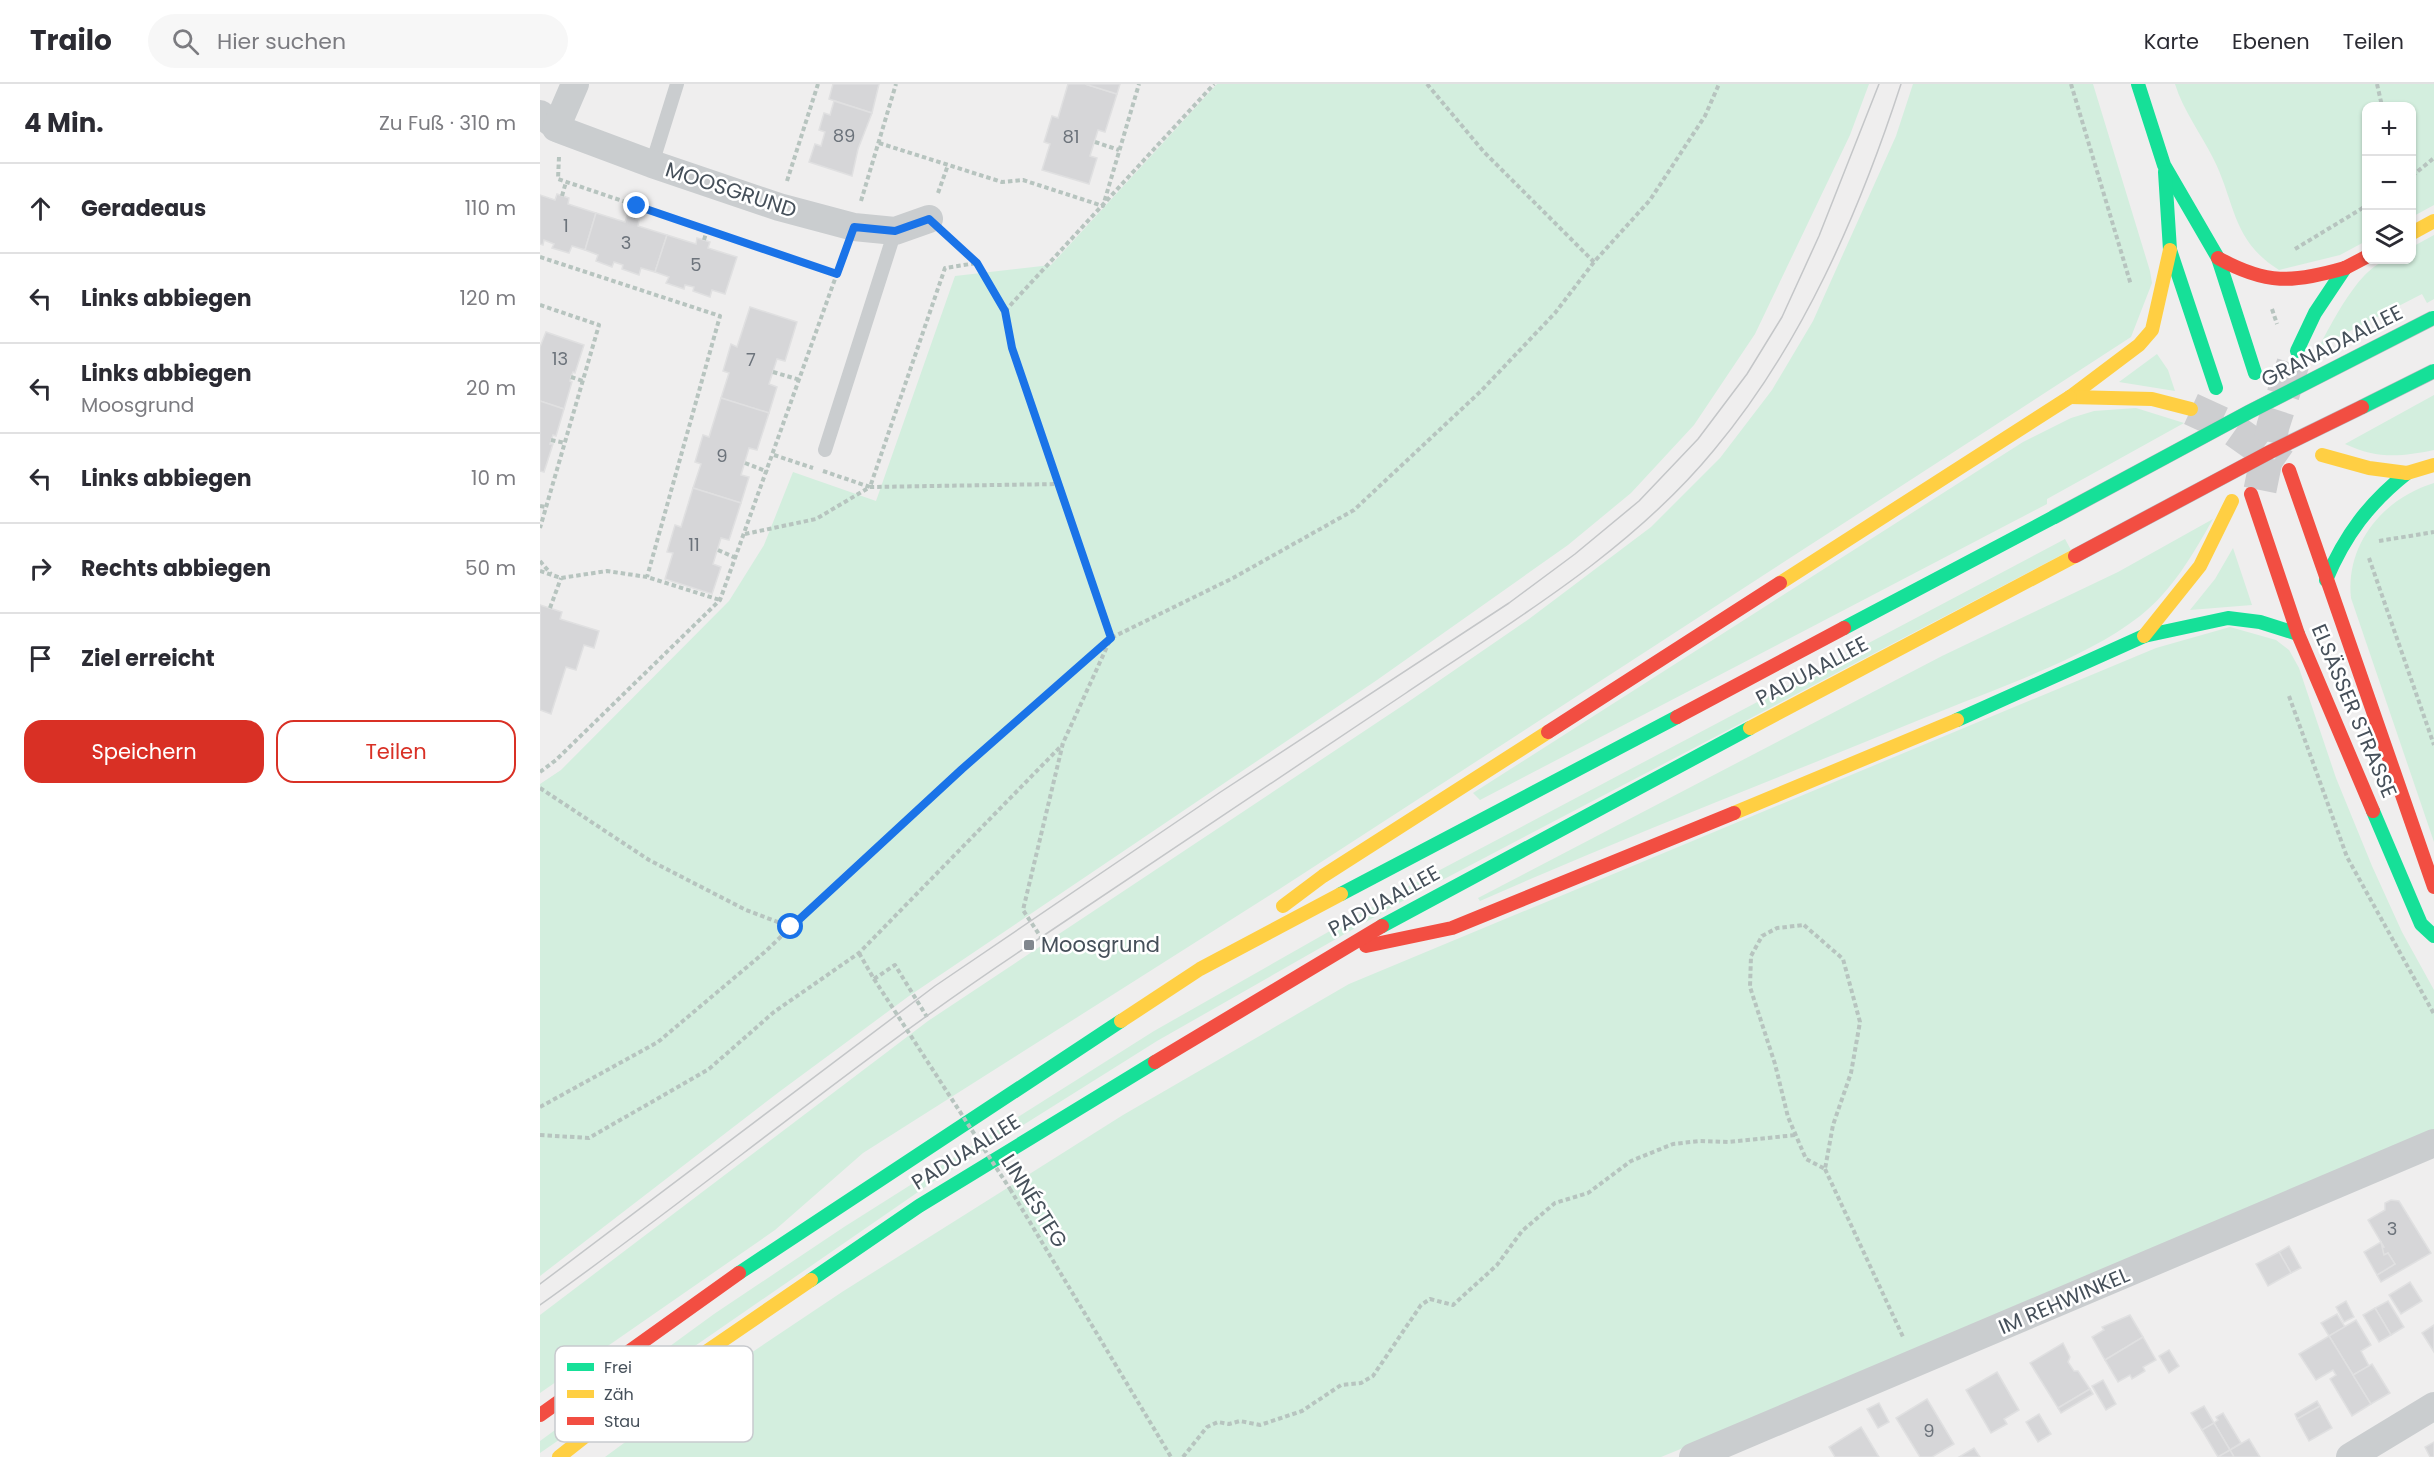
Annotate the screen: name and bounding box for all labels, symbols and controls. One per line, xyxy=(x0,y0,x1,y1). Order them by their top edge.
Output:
search box xyxy=(148,14,568,68)
text: Trailo xyxy=(30,21,112,60)
icon: search xyxy=(169,25,202,58)
text: Hier suchen xyxy=(217,26,346,57)
text: Karte xyxy=(2144,27,2199,56)
text: Ebenen xyxy=(2232,27,2310,56)
text: Teilen xyxy=(2343,27,2404,56)
map controls xyxy=(2362,102,2416,264)
button: + xyxy=(2362,102,2416,156)
text: 4 Min. xyxy=(24,105,104,141)
text: Zu Fuß · 310 m xyxy=(379,109,516,137)
house number: 89 xyxy=(833,123,855,148)
house number: 81 xyxy=(1062,124,1080,149)
street label: MOOSGRUND xyxy=(662,155,800,224)
button: − xyxy=(2362,156,2416,210)
icon: ahead xyxy=(24,192,57,225)
route end xyxy=(623,192,649,218)
text: Geradeaus xyxy=(81,193,206,224)
text: 110 m xyxy=(465,194,516,222)
button: layers xyxy=(2362,210,2416,264)
house number: 1 xyxy=(563,213,569,238)
house number: 3 xyxy=(621,230,631,255)
house number: 5 xyxy=(690,252,702,277)
icon: left xyxy=(24,282,57,315)
text: Links abbiegen xyxy=(81,283,252,314)
text: 120 m xyxy=(460,284,516,312)
street label: GRANADAALLEE xyxy=(2256,297,2407,394)
house number: 13 xyxy=(552,346,568,371)
house number: 7 xyxy=(746,347,756,372)
text: Links abbiegen xyxy=(81,358,252,389)
icon: left xyxy=(24,372,57,405)
text: 20 m xyxy=(466,374,516,402)
text: Moosgrund xyxy=(81,391,194,419)
house number: 9 xyxy=(716,443,728,468)
icon: left xyxy=(24,462,57,495)
text: Links abbiegen xyxy=(81,463,252,494)
text: 10 m xyxy=(471,464,516,492)
house number: 11 xyxy=(688,532,700,557)
icon: right xyxy=(24,552,57,585)
text: Rechts abbiegen xyxy=(81,553,271,584)
text: 50 m xyxy=(465,554,516,582)
street label: ELSÄSSER STRASSE xyxy=(2305,619,2404,802)
street label: PADUAALLEE xyxy=(1751,629,1873,712)
icon: arrive xyxy=(24,642,57,675)
text: Ziel erreicht xyxy=(81,643,215,674)
button: Speichern xyxy=(24,720,264,783)
button: Teilen xyxy=(276,720,516,783)
street label: PADUAALLEE xyxy=(1323,858,1445,943)
route start xyxy=(777,913,803,939)
place label: Moosgrund xyxy=(1041,930,1160,959)
marker: Moosgrund xyxy=(1022,938,1036,952)
street label: PADUAALLEE xyxy=(906,1107,1026,1197)
street label: LINNÉSTEG xyxy=(994,1148,1075,1253)
house number: 3 xyxy=(2387,1216,2397,1241)
street label: IM REHWINKEL xyxy=(1994,1260,2134,1341)
legend xyxy=(555,1346,753,1442)
text: Frei xyxy=(604,1356,632,1379)
text: Zäh xyxy=(604,1383,634,1406)
text: Stau xyxy=(604,1410,640,1433)
house number: 9 xyxy=(1923,1418,1935,1443)

